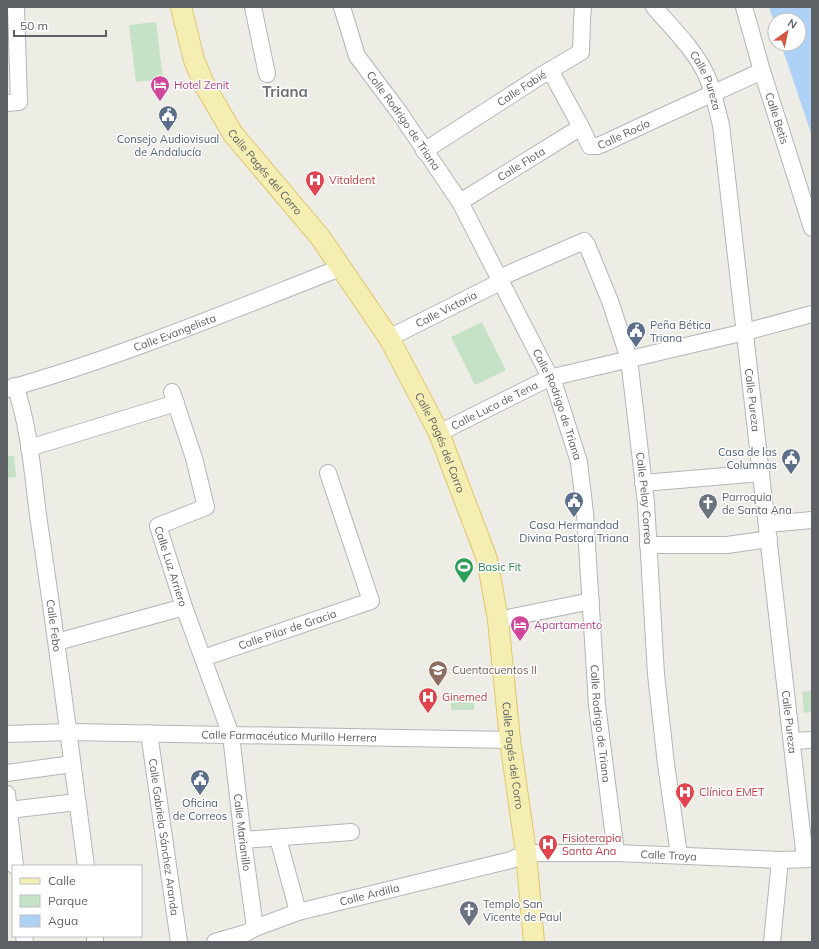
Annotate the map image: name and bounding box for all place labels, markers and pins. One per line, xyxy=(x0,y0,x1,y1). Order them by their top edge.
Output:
hotel icon: Hotel Zenit xyxy=(149,74,171,102)
place label: Hotel Zenit xyxy=(174,78,229,92)
public building icon: Consejo Audiovisual de Andalucía xyxy=(157,104,179,132)
place label: Consejo Audiovisual de Andalucía xyxy=(117,132,219,159)
hospital icon: Vitaldent xyxy=(304,169,326,197)
place label: Vitaldent xyxy=(329,173,375,187)
place label: Peña Bética Triana xyxy=(650,318,711,345)
public building icon: Peña Bética Triana xyxy=(625,320,647,348)
place label: Casa de las Columnas xyxy=(718,445,777,472)
public building icon: Casa de las Columnas xyxy=(780,447,802,475)
public building icon: Casa Hermandad Divina Pastora Triana xyxy=(563,490,585,518)
place label: Parroquia de Santa Ana xyxy=(722,490,792,517)
church icon: Parroquia de Santa Ana xyxy=(697,492,719,520)
place label: Casa Hermandad Divina Pastora Triana xyxy=(519,518,629,545)
sports icon: Basic Fit xyxy=(453,556,475,584)
place label: Basic Fit xyxy=(478,560,521,574)
hotel icon: Apartamento xyxy=(509,614,531,642)
place label: Apartamento xyxy=(534,618,602,632)
school or university icon: Cuentacuentos II xyxy=(427,659,449,687)
place label: Cuentacuentos II xyxy=(452,663,537,677)
hospital icon: Ginemed xyxy=(417,686,439,714)
place label: Ginemed xyxy=(442,690,487,704)
public building icon: Oficina de Correos xyxy=(189,768,211,796)
hospital icon: Clínica EMET xyxy=(674,781,696,809)
place label: Clínica EMET xyxy=(699,785,765,799)
place label: Oficina de Correos xyxy=(173,796,227,823)
place label: Fisioterapia Santa Ana xyxy=(562,831,621,858)
hospital icon: Fisioterapia Santa Ana xyxy=(537,833,559,861)
place label: Templo San Vicente de Paul xyxy=(483,897,562,924)
church icon: Templo San Vicente de Paul xyxy=(458,899,480,927)

